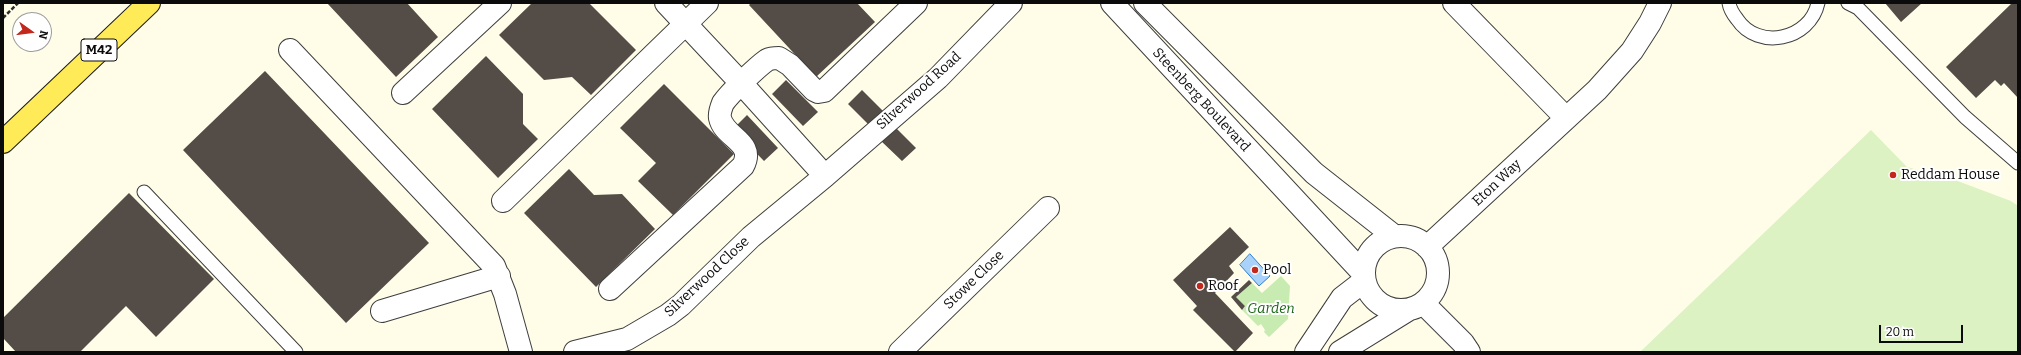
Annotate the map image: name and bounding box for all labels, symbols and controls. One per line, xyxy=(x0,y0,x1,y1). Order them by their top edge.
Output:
north arrow xyxy=(12,12,52,52)
text: N xyxy=(36,29,50,40)
road number: M42 xyxy=(81,39,117,61)
street label: Steenberg Boulevard xyxy=(1149,45,1253,155)
street label: Silverwood Road xyxy=(873,49,965,133)
street label: Eton Way xyxy=(1469,156,1525,210)
place label: Reddam House xyxy=(1901,167,2000,183)
marker: Reddam House xyxy=(1888,170,1898,180)
street label: Silverwood Close xyxy=(661,233,753,321)
street label: Stowe Close xyxy=(940,247,1008,313)
place label: Pool xyxy=(1263,262,1291,278)
marker: Pool xyxy=(1250,265,1260,275)
place label: Roof xyxy=(1208,278,1238,294)
marker: Roof xyxy=(1195,281,1205,291)
park label: Garden xyxy=(1247,301,1295,317)
scale bar xyxy=(1881,317,1965,343)
text: 20 m xyxy=(1886,325,1914,339)

